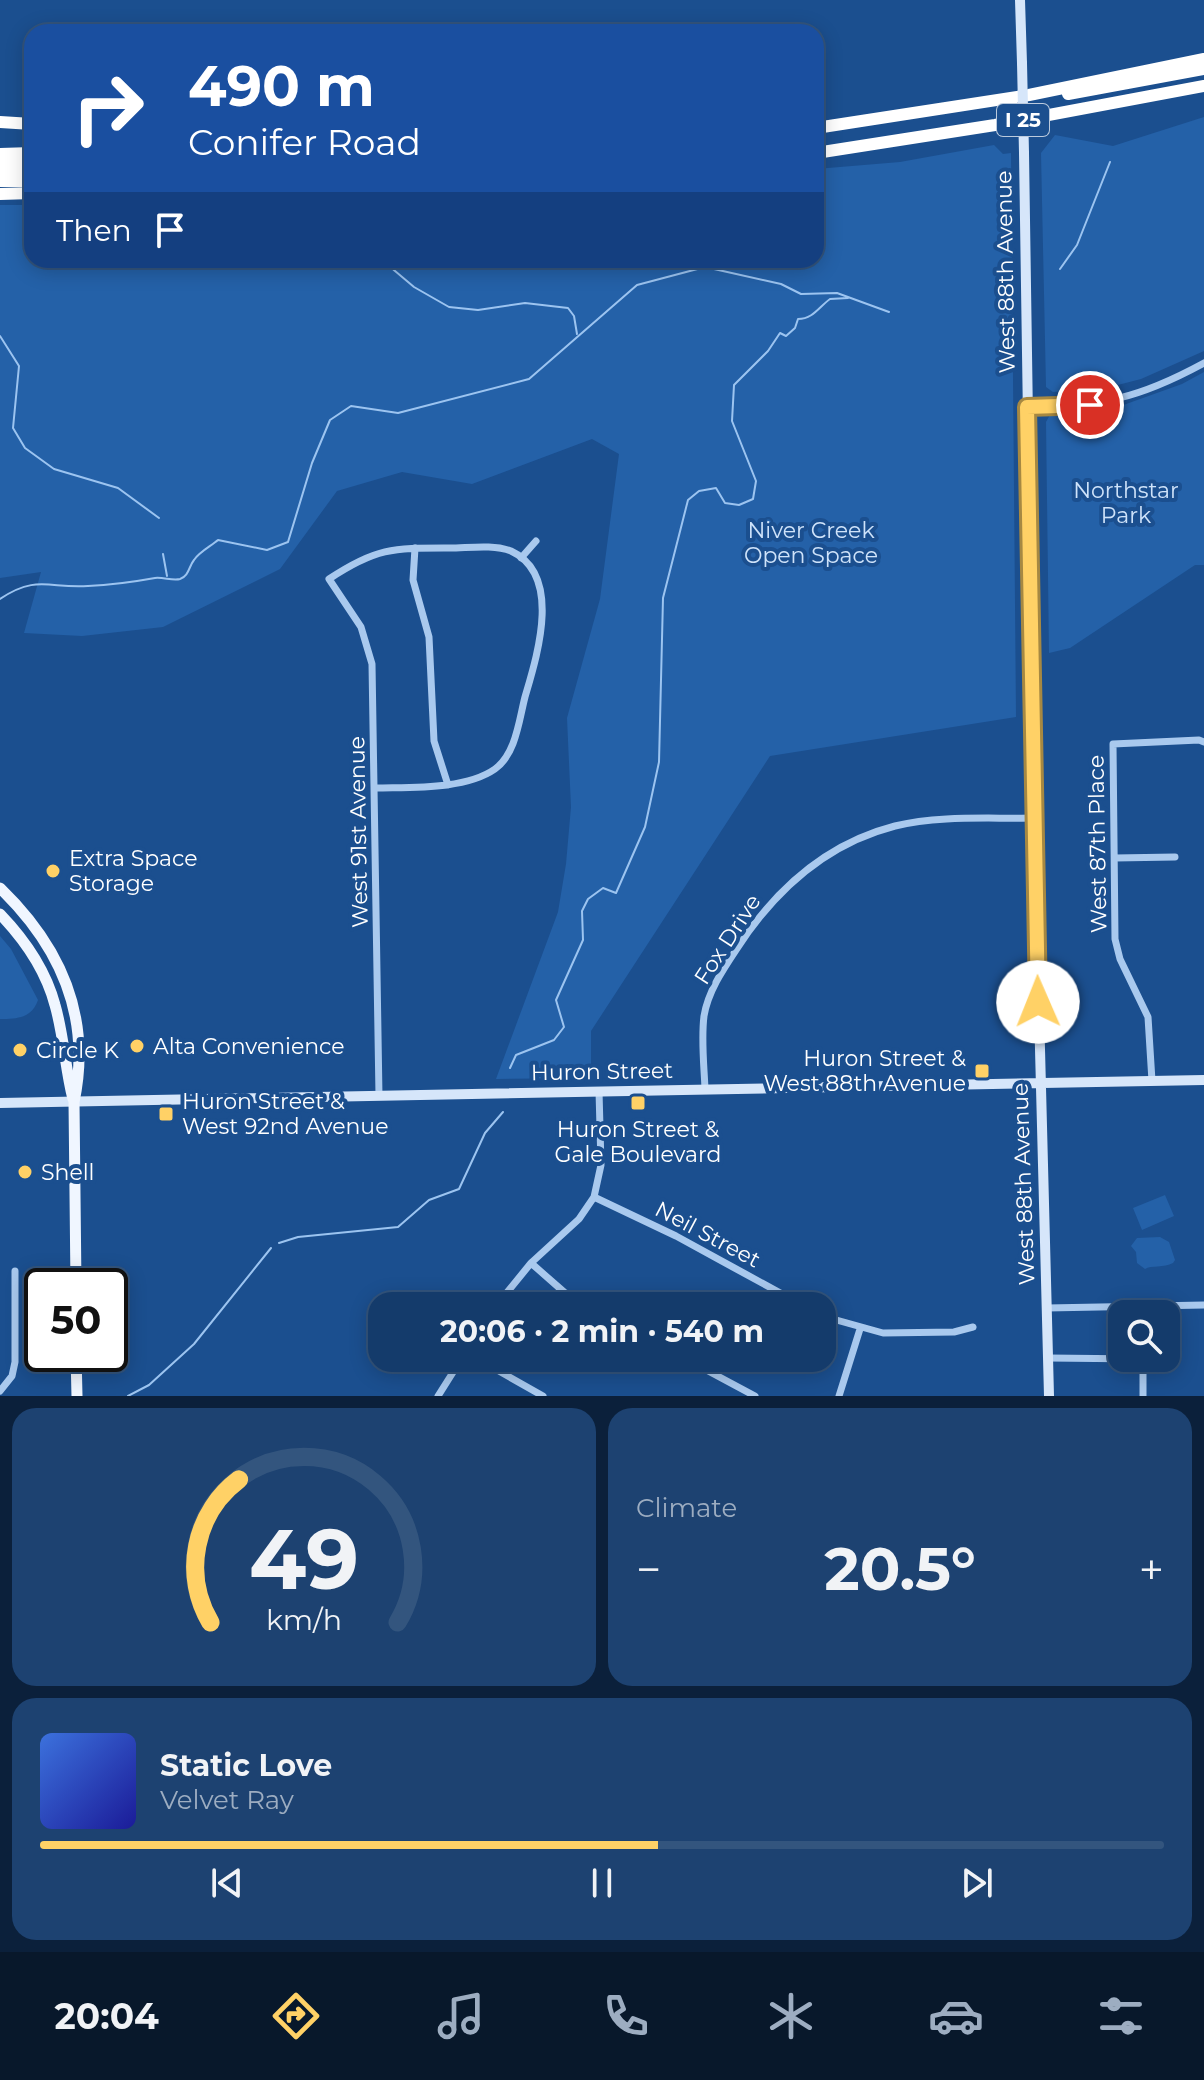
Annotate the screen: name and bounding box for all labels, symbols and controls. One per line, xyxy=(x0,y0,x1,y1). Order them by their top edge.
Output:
text: 490 m xyxy=(188,52,375,120)
icon: right xyxy=(56,56,160,160)
road number: I 25 xyxy=(997,104,1049,136)
text: Conifer Road xyxy=(188,120,421,164)
street label: West 88th Avenue xyxy=(990,170,1021,374)
icon: arrive xyxy=(148,208,192,252)
text: Then xyxy=(56,212,132,249)
pin xyxy=(1056,371,1124,439)
icon: arrive xyxy=(1068,383,1112,427)
park label: Northstar Park xyxy=(1073,477,1179,529)
park label: Niver Creek Open Space xyxy=(744,517,878,569)
street label: West 91st Avenue xyxy=(343,736,374,928)
street label: West 87th Place xyxy=(1082,755,1113,933)
place label: Extra Space Storage xyxy=(69,845,198,897)
marker: Extra Space Storage xyxy=(44,862,62,880)
street label: Fox Drive xyxy=(688,889,767,989)
position arrow xyxy=(996,960,1080,1044)
place label: Alta Convenience xyxy=(153,1033,345,1060)
place label: Circle K xyxy=(36,1037,119,1064)
marker: Alta Convenience xyxy=(128,1037,146,1055)
marker: Circle K xyxy=(11,1041,29,1059)
place label: Huron Street & West 88th Avenue xyxy=(763,1045,966,1097)
street label: Huron Street xyxy=(531,1057,673,1086)
marker: Huron Street & West 88th Avenue xyxy=(973,1062,991,1080)
street label: West 88th Avenue xyxy=(1006,1082,1041,1286)
place label: Huron Street & West 92nd Avenue xyxy=(182,1088,388,1140)
marker: Huron Street & Gale Boulevard xyxy=(629,1094,647,1112)
marker: Huron Street & West 92nd Avenue xyxy=(157,1105,175,1123)
place label: Huron Street & Gale Boulevard xyxy=(554,1116,722,1168)
place label: Shell xyxy=(41,1159,95,1186)
marker: Shell xyxy=(16,1163,34,1181)
street label: Neil Street xyxy=(651,1195,765,1273)
speed limit sign: 50 xyxy=(24,1268,128,1372)
map controls xyxy=(1108,1300,1180,1372)
button: search xyxy=(1108,1300,1180,1372)
text: 20:06 · 2 min · 540 m xyxy=(440,1313,764,1350)
text: Climate xyxy=(636,1492,737,1524)
text: 49 xyxy=(249,1508,359,1610)
text: 20.5° xyxy=(824,1532,976,1605)
text: − xyxy=(636,1542,661,1596)
text: + xyxy=(1139,1542,1164,1596)
text: km/h xyxy=(266,1602,342,1637)
text: Static Love xyxy=(160,1747,332,1784)
text: Velvet Ray xyxy=(160,1784,294,1816)
icon: previous xyxy=(205,1861,249,1905)
icon: pause xyxy=(580,1861,624,1905)
icon: next xyxy=(955,1861,999,1905)
icon: directions xyxy=(268,1988,324,2044)
icon: music xyxy=(433,1988,489,2044)
icon: phone xyxy=(598,1988,654,2044)
icon: climate xyxy=(763,1988,819,2044)
icon: car xyxy=(928,1988,984,2044)
icon: filters xyxy=(1093,1988,1149,2044)
text: 20:04 xyxy=(55,1994,159,2038)

